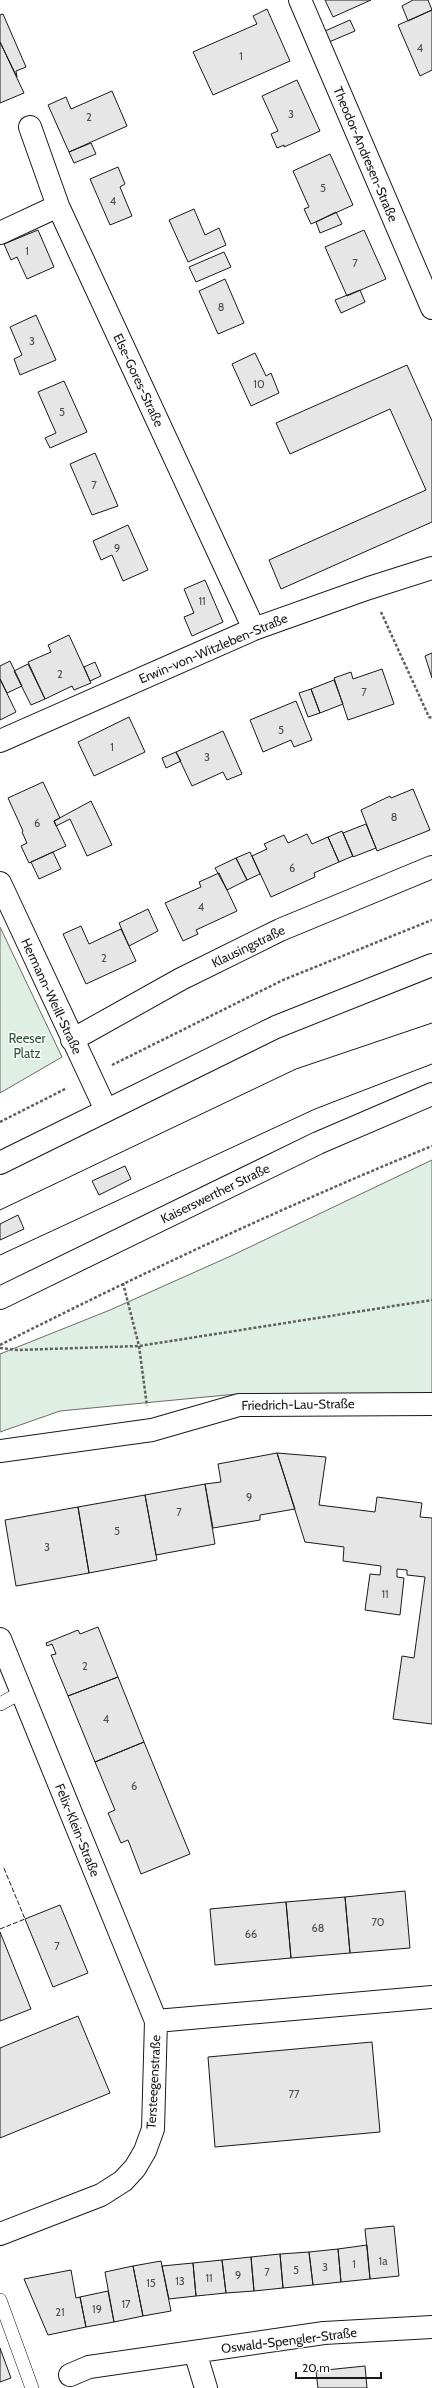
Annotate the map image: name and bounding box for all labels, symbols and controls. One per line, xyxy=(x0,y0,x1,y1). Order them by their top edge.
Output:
house number: 4 xyxy=(417,41,424,55)
house number: 1 xyxy=(239,49,243,63)
street label: Theodor-Andresen-Straße xyxy=(330,84,402,224)
house number: 3 xyxy=(288,107,294,121)
house number: 2 xyxy=(86,110,92,124)
house number: 5 xyxy=(320,181,326,195)
house number: 4 xyxy=(110,194,117,208)
house number: 1 xyxy=(25,244,29,258)
house number: 7 xyxy=(352,256,358,270)
house number: 8 xyxy=(218,300,224,314)
street label: Else-Gores-Straße xyxy=(110,331,168,429)
house number: 3 xyxy=(29,334,35,348)
house number: 10 xyxy=(253,377,265,391)
house number: 5 xyxy=(59,405,65,419)
house number: 7 xyxy=(91,478,97,492)
house number: 9 xyxy=(114,541,120,555)
house number: 11 xyxy=(198,594,206,608)
street label: Erwin-von-Witzleben-Straße xyxy=(136,609,290,687)
house number: 2 xyxy=(57,667,63,681)
house number: 7 xyxy=(361,685,367,699)
house number: 5 xyxy=(278,723,284,737)
house number: 1 xyxy=(110,740,114,754)
house number: 3 xyxy=(204,750,210,764)
house number: 8 xyxy=(391,810,397,824)
house number: 6 xyxy=(34,816,40,830)
house number: 6 xyxy=(289,861,295,875)
house number: 4 xyxy=(198,900,205,914)
street label: Klausingstraße xyxy=(209,921,288,971)
street label: Hermann-Weill-Straße xyxy=(18,935,86,1057)
house number: 2 xyxy=(101,951,107,965)
park label: Reeser Platz xyxy=(8,1030,46,1061)
street label: Kaiserswerther Straße xyxy=(158,1160,272,1226)
street label: Friedrich-Lau-Straße xyxy=(241,1395,355,1413)
house number: 9 xyxy=(246,1490,252,1504)
house number: 7 xyxy=(176,1505,182,1519)
house number: 5 xyxy=(114,1524,120,1538)
house number: 3 xyxy=(44,1540,50,1554)
house number: 11 xyxy=(381,1587,389,1601)
house number: 2 xyxy=(82,1659,88,1673)
house number: 4 xyxy=(103,1712,110,1726)
house number: 6 xyxy=(131,1779,137,1793)
street label: Felix-Klein-Straße xyxy=(52,1781,104,1879)
house number: 70 xyxy=(371,1915,385,1929)
house number: 68 xyxy=(312,1921,324,1935)
house number: 66 xyxy=(245,1927,257,1941)
house number: 7 xyxy=(54,1939,60,1953)
street label: Tersteegenstraße xyxy=(143,2034,163,2129)
house number: 77 xyxy=(288,2087,300,2101)
house number: 1a xyxy=(379,2254,388,2268)
house number: 1 xyxy=(352,2257,356,2271)
house number: 3 xyxy=(322,2260,328,2274)
house number: 5 xyxy=(293,2263,299,2277)
house number: 7 xyxy=(264,2265,270,2279)
house number: 9 xyxy=(235,2268,241,2282)
house number: 11 xyxy=(205,2271,213,2285)
house number: 13 xyxy=(175,2274,185,2288)
house number: 15 xyxy=(146,2276,156,2290)
house number: 17 xyxy=(121,2297,131,2311)
house number: 19 xyxy=(92,2302,102,2316)
house number: 21 xyxy=(55,2305,65,2319)
street label: Oswald-Spengler-Straße xyxy=(220,2324,358,2356)
scale bar xyxy=(296,2354,381,2380)
text: 20 m xyxy=(302,2360,330,2375)

